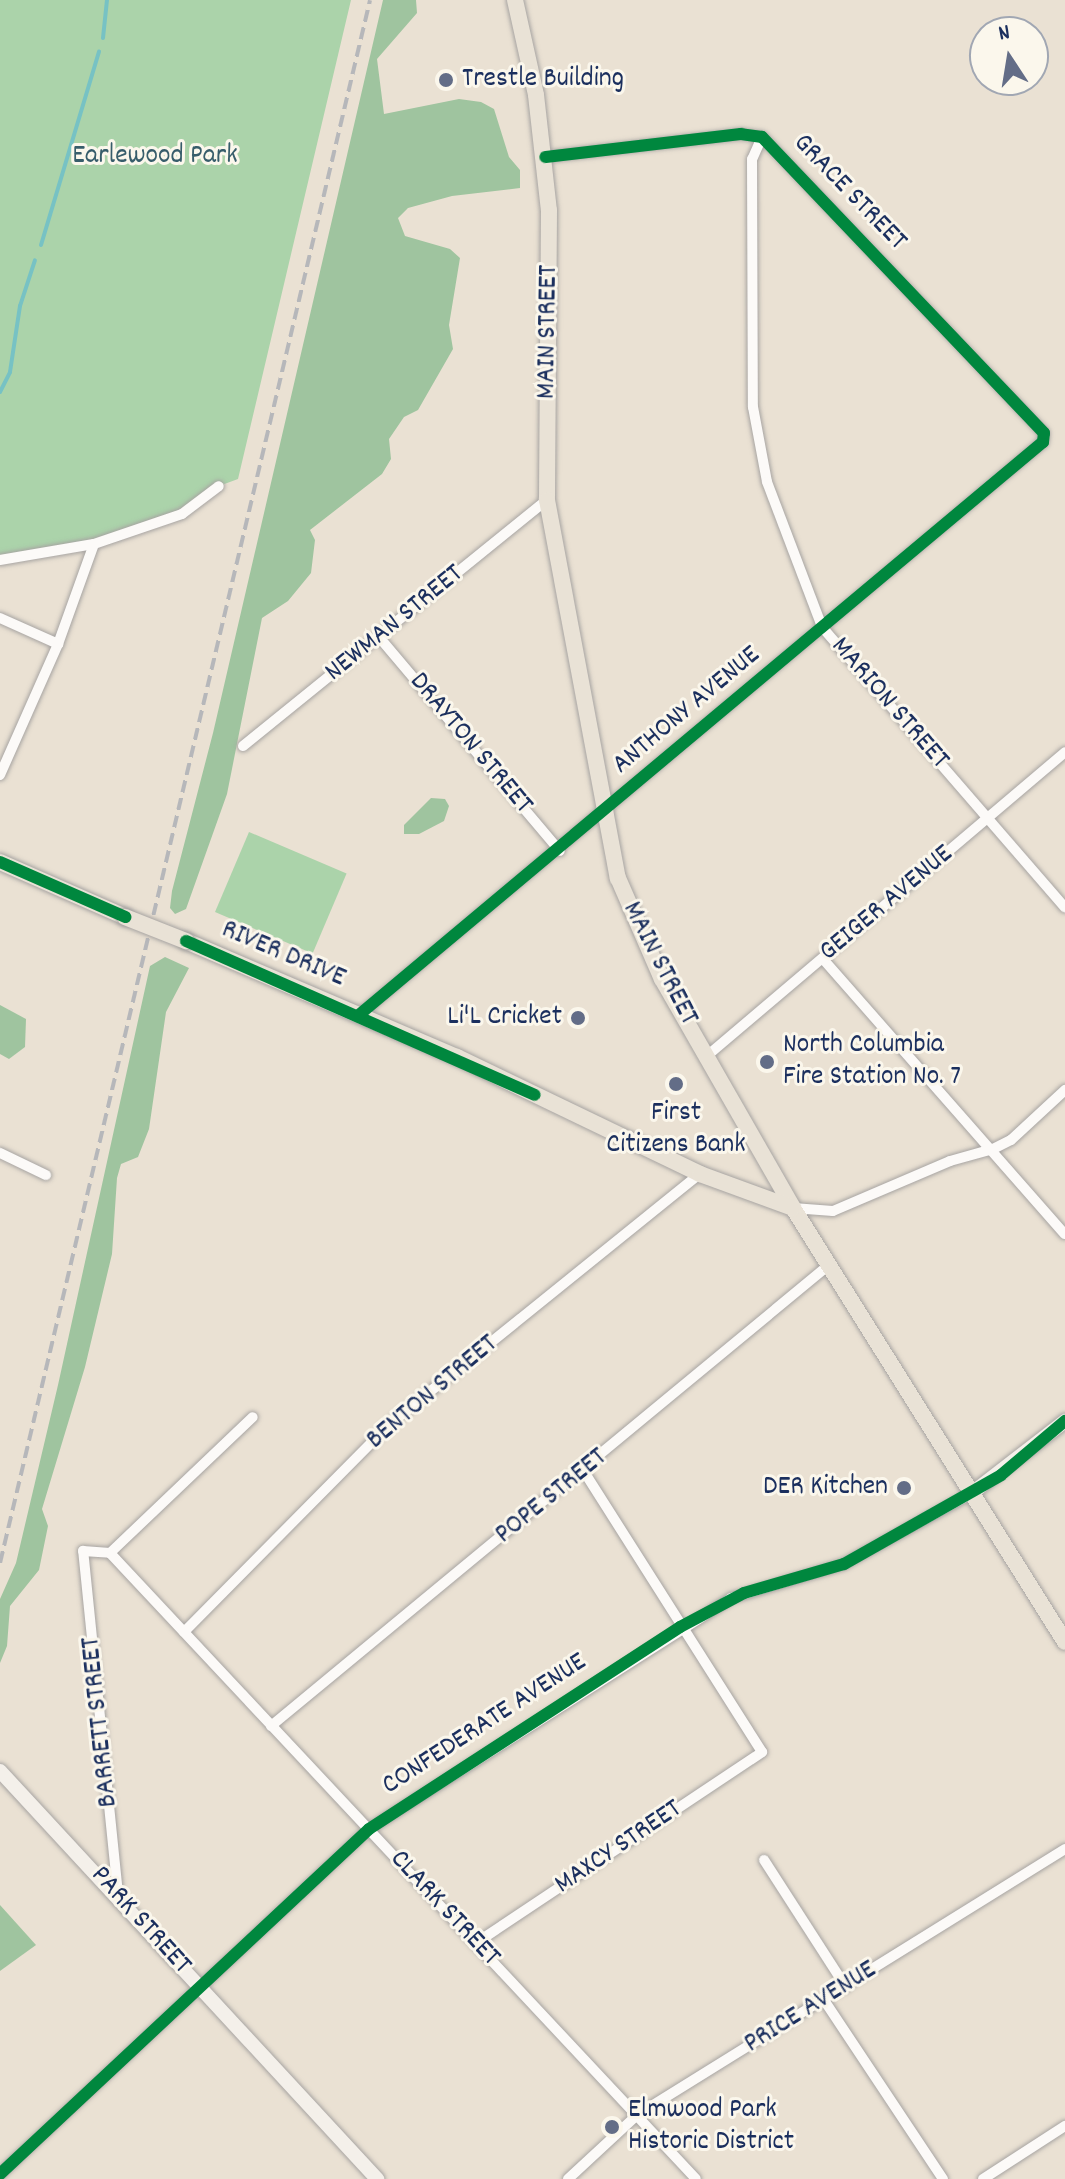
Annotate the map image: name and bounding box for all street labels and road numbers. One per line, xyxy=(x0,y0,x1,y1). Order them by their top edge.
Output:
street label: GRACE STREET xyxy=(785,127,913,259)
street label: MAIN STREET xyxy=(531,265,567,399)
street label: NEWMAN STREET xyxy=(319,558,471,690)
street label: MARION STREET xyxy=(822,631,956,777)
street label: ANTHONY AVENUE xyxy=(606,639,768,783)
street label: DRAYTON STREET xyxy=(401,666,539,822)
street label: GEIGER AVENUE xyxy=(813,838,961,970)
street label: MAIN STREET xyxy=(614,896,704,1032)
street label: RIVER DRIVE xyxy=(216,914,350,996)
street label: BENTON STREET xyxy=(360,1328,506,1458)
street label: POPE STREET xyxy=(489,1442,615,1552)
street label: BARRETT STREET xyxy=(75,1635,127,1809)
street label: CONFEDERATE AVENUE xyxy=(377,1646,593,1804)
street label: MAXCY STREET xyxy=(549,1793,689,1903)
street label: CLARK STREET xyxy=(381,1844,507,1974)
street label: PARK STREET xyxy=(82,1860,198,1982)
street label: PRICE AVENUE xyxy=(739,1954,883,2062)

